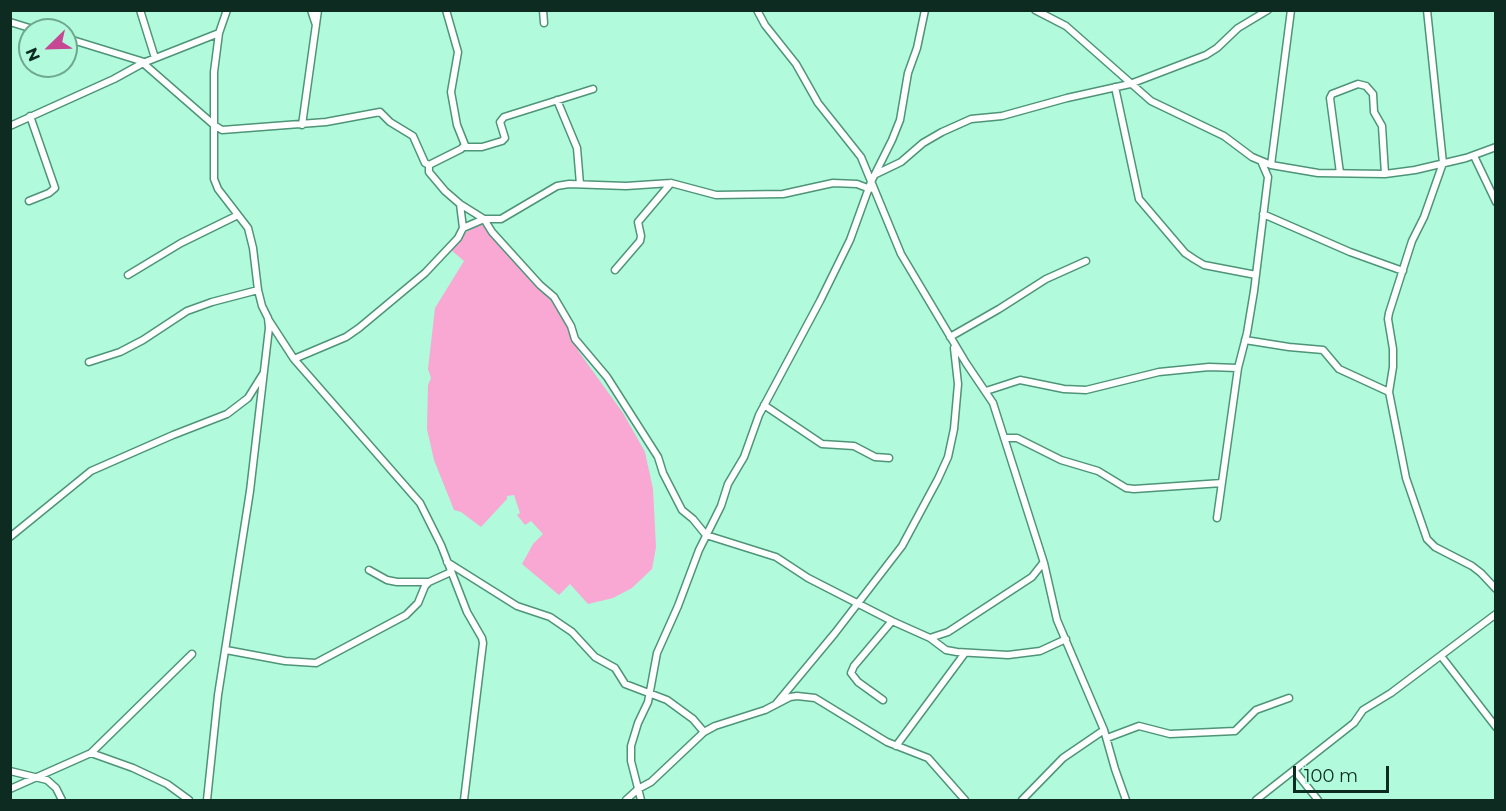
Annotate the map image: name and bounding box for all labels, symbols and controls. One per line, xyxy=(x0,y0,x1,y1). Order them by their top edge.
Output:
north arrow xyxy=(18,18,78,78)
text: N xyxy=(22,45,44,64)
scale bar xyxy=(1296,754,1392,792)
text: 100 m xyxy=(1304,765,1358,787)

